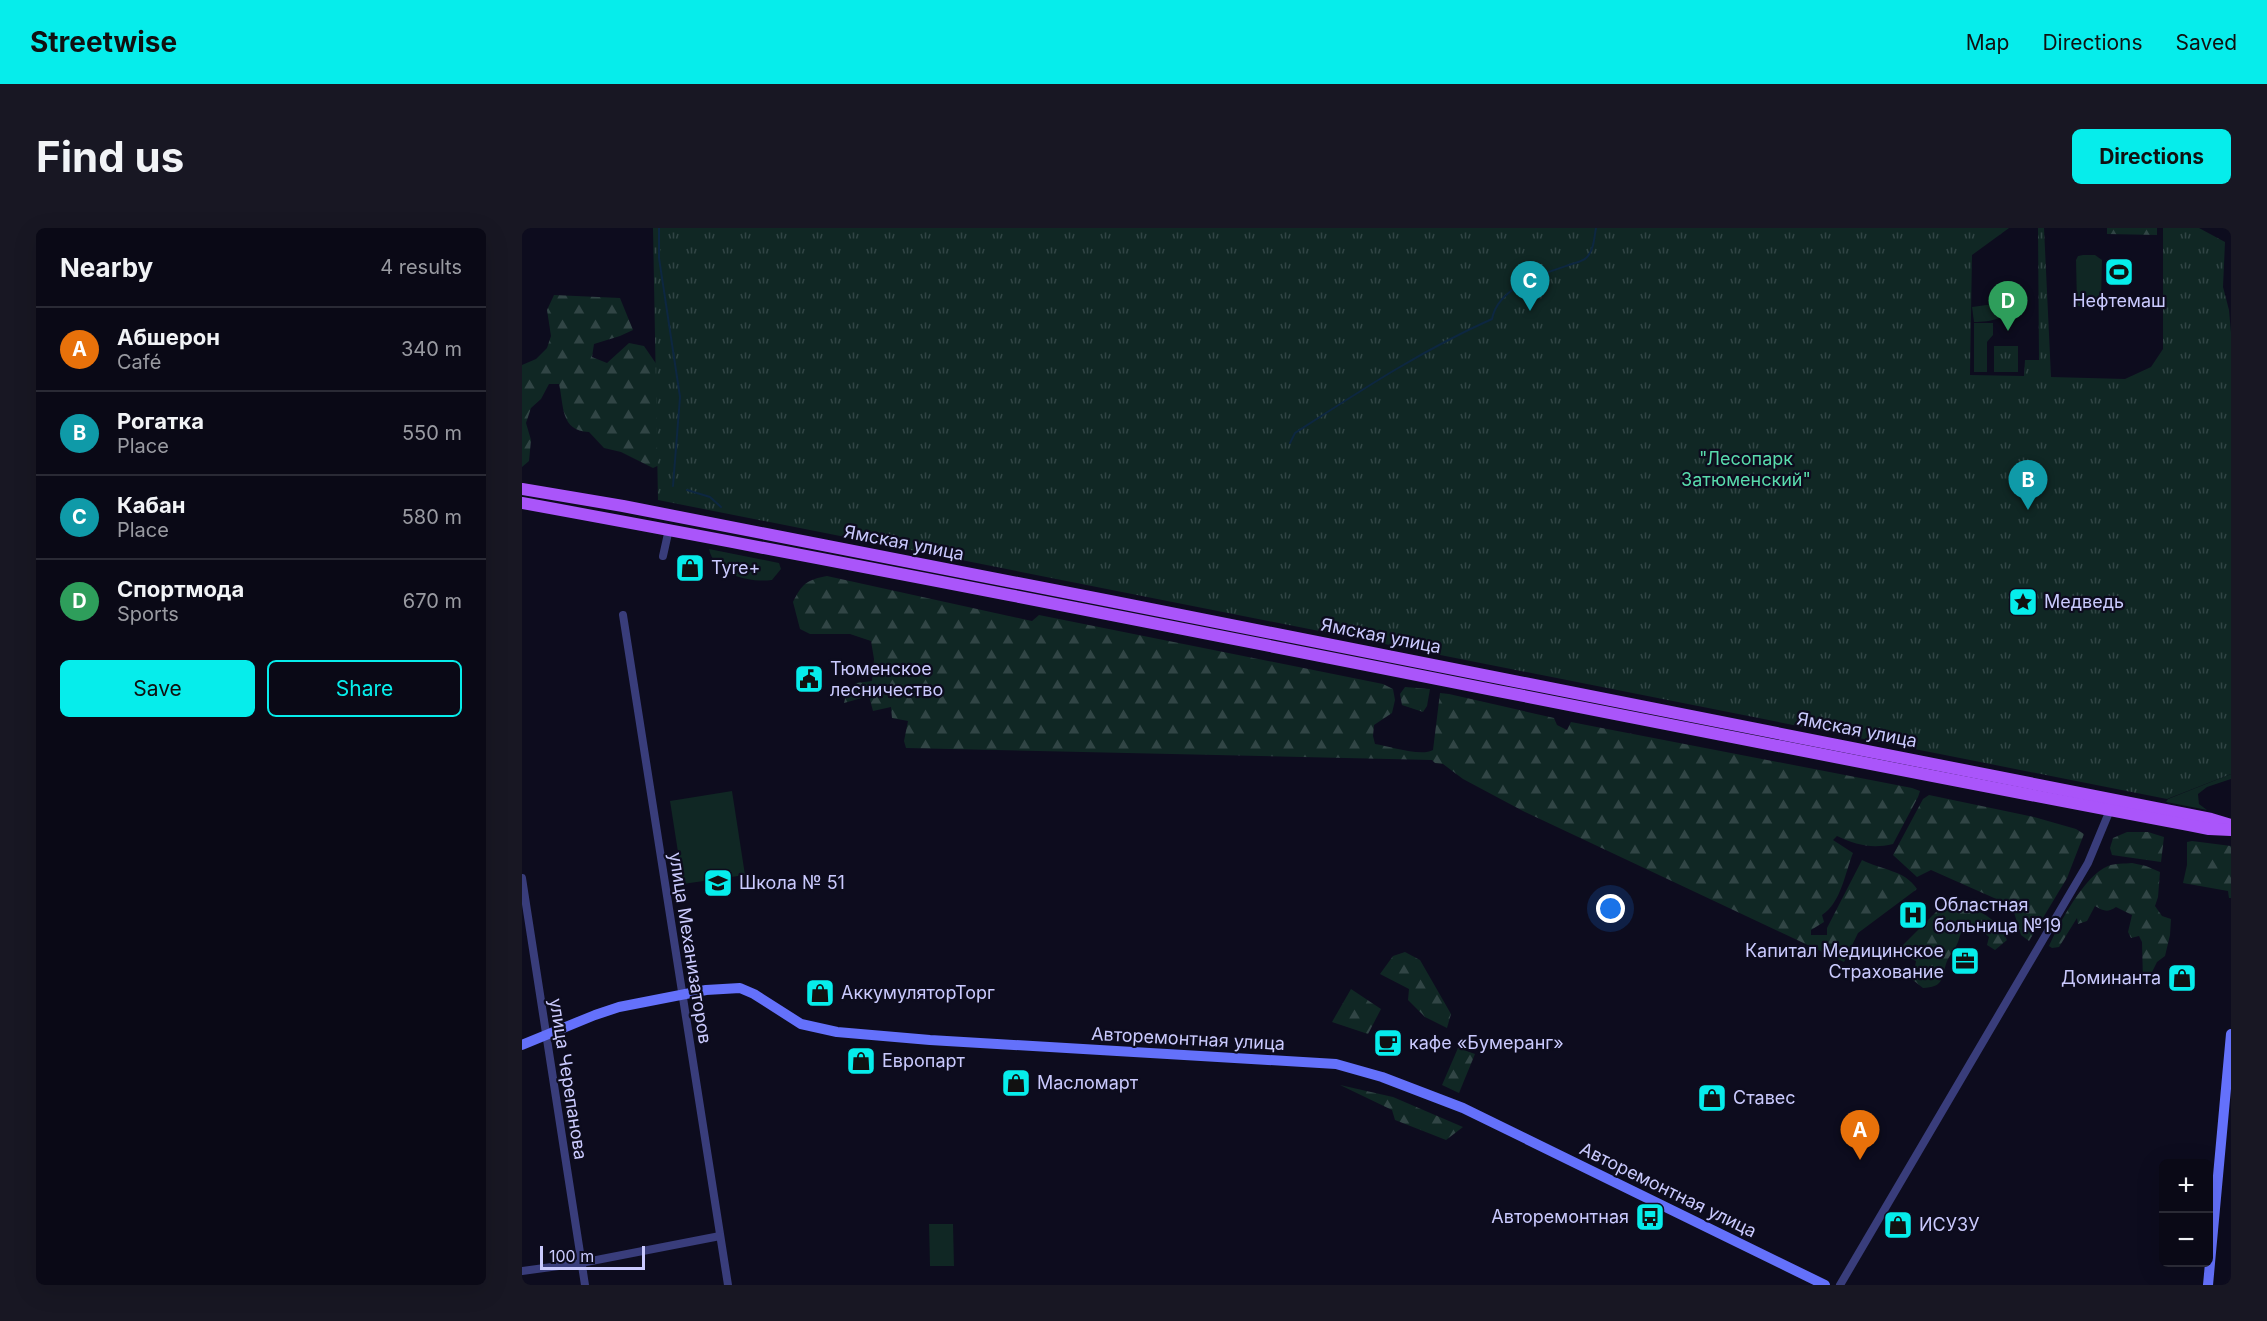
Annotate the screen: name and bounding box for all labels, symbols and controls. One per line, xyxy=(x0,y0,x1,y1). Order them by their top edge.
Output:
text: Streetwise xyxy=(30,25,177,59)
text: Map xyxy=(1966,30,2009,55)
text: Directions xyxy=(2042,30,2143,55)
text: Saved xyxy=(2176,30,2237,55)
button: Directions xyxy=(2072,129,2231,184)
text: Find us xyxy=(36,131,184,182)
text: Nearby xyxy=(60,252,153,283)
text: 4 results xyxy=(380,255,462,279)
sports icon: Нефтемаш xyxy=(2103,256,2135,288)
pin: C xyxy=(1510,262,1550,311)
pin: D xyxy=(1988,282,2028,331)
place label: Нефтемаш xyxy=(2072,290,2166,311)
text: Абшерон xyxy=(117,324,220,350)
text: A xyxy=(72,337,87,361)
text: 340 m xyxy=(401,337,462,361)
text: Café xyxy=(117,350,161,374)
text: Рогатка xyxy=(117,408,204,434)
text: B xyxy=(73,421,86,445)
text: 550 m xyxy=(402,421,462,445)
text: Place xyxy=(117,434,169,458)
park label: "Лесопарк Затюменский" xyxy=(1681,448,1811,490)
pin: B xyxy=(2008,460,2048,510)
text: Кабан xyxy=(117,492,186,518)
text: C xyxy=(72,505,87,529)
text: 580 m xyxy=(402,505,462,529)
text: Place xyxy=(117,518,169,542)
street label: Ямская улица xyxy=(842,521,966,564)
shop icon: Tyre+ xyxy=(674,552,706,584)
place label: Tyre+ xyxy=(711,557,761,578)
text: Спортмода xyxy=(117,576,244,602)
place icon: Медведь xyxy=(2007,586,2039,618)
text: D xyxy=(72,589,87,613)
text: 670 m xyxy=(403,589,462,613)
place label: Медведь xyxy=(2044,591,2124,612)
text: Sports xyxy=(117,602,179,626)
street label: Ямская улица xyxy=(1319,614,1443,657)
place label: Тюменское лесничество xyxy=(830,658,943,700)
button: Save xyxy=(60,660,255,717)
button: Share xyxy=(267,660,462,717)
public building icon: Тюменское лесничество xyxy=(793,663,825,695)
street label: Ямская улица xyxy=(1795,708,1919,751)
street label: улица Механизаторов xyxy=(665,851,716,1045)
school or university icon: Школа № 51 xyxy=(702,867,734,899)
place label: Школа № 51 xyxy=(739,872,845,893)
your location xyxy=(1596,894,1625,923)
place label: Областная больница №19 xyxy=(1934,894,2061,936)
hospital icon: Областная больница №19 xyxy=(1897,899,1929,931)
place label: Капитал Медицинское Страхование xyxy=(1745,940,1944,982)
office icon: Капитал Медицинское Страхование xyxy=(1949,945,1981,977)
shop icon: Доминанта xyxy=(2166,962,2198,994)
place label: Доминанта xyxy=(2061,967,2161,988)
shop icon: АккумуляторТорг xyxy=(804,977,836,1009)
place label: АккумуляторТорг xyxy=(841,982,995,1003)
street label: улица Черепанова xyxy=(545,997,592,1161)
street label: Авторемонтная улица xyxy=(1091,1023,1285,1054)
cafe icon: кафе «Бумеранг» xyxy=(1372,1027,1404,1059)
place label: кафе «Бумеранг» xyxy=(1409,1032,1564,1053)
shop icon: Европарт xyxy=(845,1045,877,1077)
place label: Европарт xyxy=(882,1050,966,1071)
shop icon: Масломарт xyxy=(1000,1067,1032,1099)
place label: Масломарт xyxy=(1037,1072,1139,1093)
shop icon: Ставес xyxy=(1696,1082,1728,1114)
place label: Ставес xyxy=(1733,1087,1796,1108)
pin: A xyxy=(1840,1110,1880,1160)
street label: Авторемонтная улица xyxy=(1576,1138,1760,1241)
map controls xyxy=(2159,1159,2213,1267)
button: + xyxy=(2159,1159,2213,1213)
bus stop icon: Авторемонтная xyxy=(1634,1201,1666,1233)
place label: Авторемонтная xyxy=(1491,1206,1629,1227)
shop icon: ИСУЗУ xyxy=(1882,1209,1914,1241)
button: − xyxy=(2159,1213,2213,1267)
place label: ИСУЗУ xyxy=(1919,1214,1979,1235)
scale bar xyxy=(540,1243,645,1270)
text: 100 m xyxy=(549,1246,594,1266)

